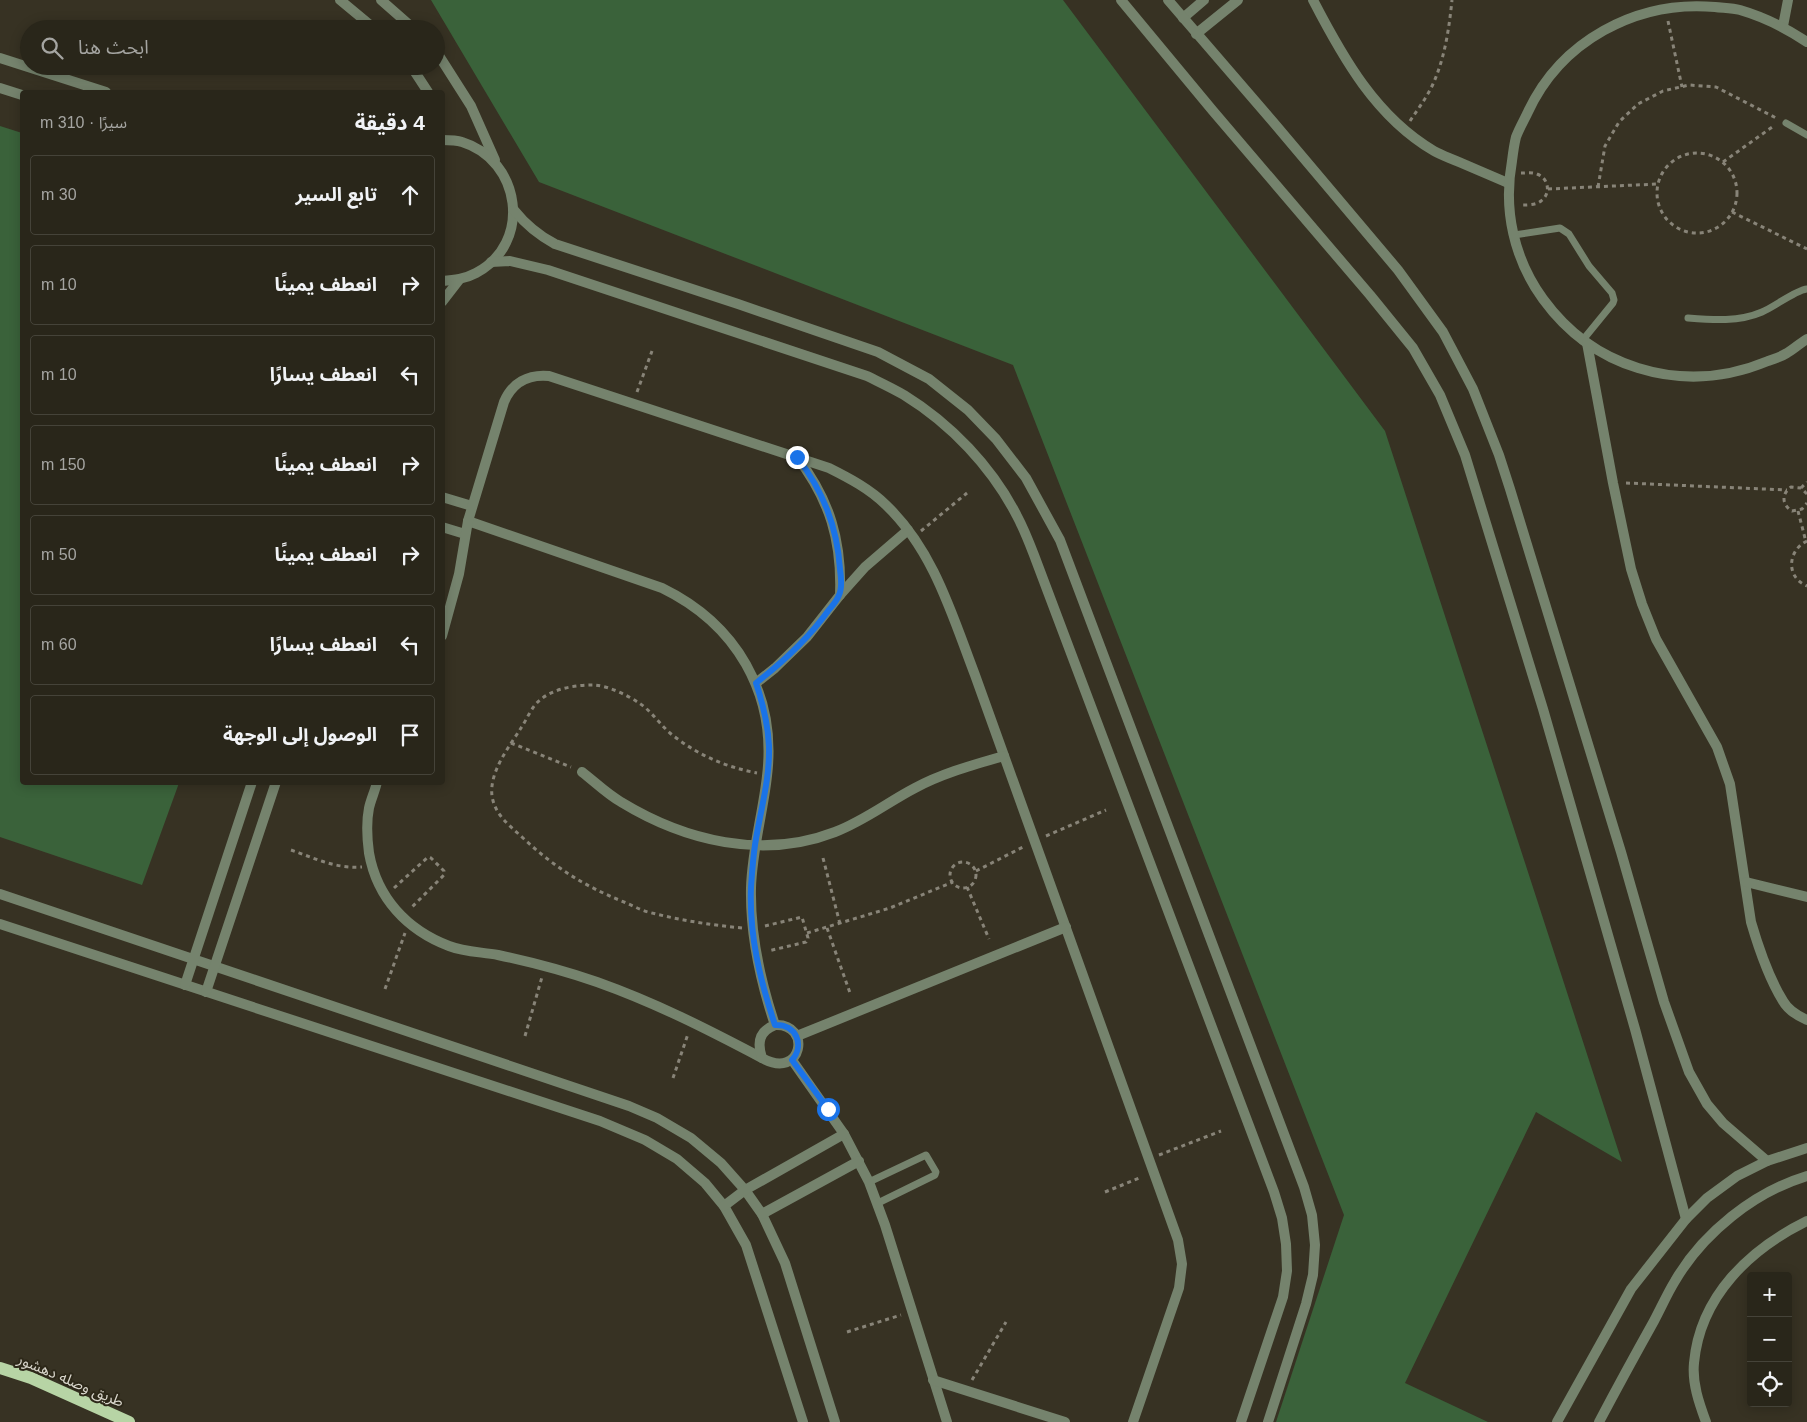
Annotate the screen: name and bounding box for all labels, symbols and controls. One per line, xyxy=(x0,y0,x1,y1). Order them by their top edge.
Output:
search box xyxy=(20,20,445,75)
icon: search xyxy=(38,34,66,62)
text: ابحث هنا xyxy=(78,37,149,58)
text: 4 دقيقة xyxy=(355,111,425,134)
text: سيرًا · 310 m xyxy=(40,114,127,131)
icon: ahead xyxy=(396,181,424,209)
text: تابع السير xyxy=(295,184,377,205)
text: 30 m xyxy=(41,186,77,203)
icon: right xyxy=(396,271,424,299)
text: انعطف يمينًا xyxy=(275,274,377,295)
text: 10 m xyxy=(41,276,77,293)
icon: left xyxy=(396,361,424,389)
text: انعطف يسارًا xyxy=(270,364,377,385)
text: 10 m xyxy=(41,366,77,383)
route end xyxy=(786,446,809,469)
icon: right xyxy=(396,451,424,479)
text: انعطف يمينًا xyxy=(275,454,377,475)
text: 150 m xyxy=(41,456,85,473)
icon: right xyxy=(396,541,424,569)
text: انعطف يمينًا xyxy=(275,544,377,565)
text: 50 m xyxy=(41,546,77,563)
icon: left xyxy=(396,631,424,659)
text: انعطف يسارًا xyxy=(270,634,377,655)
text: 60 m xyxy=(41,636,77,653)
icon: arrive xyxy=(396,721,424,749)
text: الوصول إلى الوجهة xyxy=(223,724,377,745)
route start xyxy=(817,1098,840,1121)
map controls xyxy=(1747,1272,1792,1407)
button: + xyxy=(1747,1272,1792,1317)
button: − xyxy=(1747,1317,1792,1362)
street label: طريق وصله دهشور xyxy=(14,1350,127,1412)
button: locate xyxy=(1747,1362,1792,1407)

